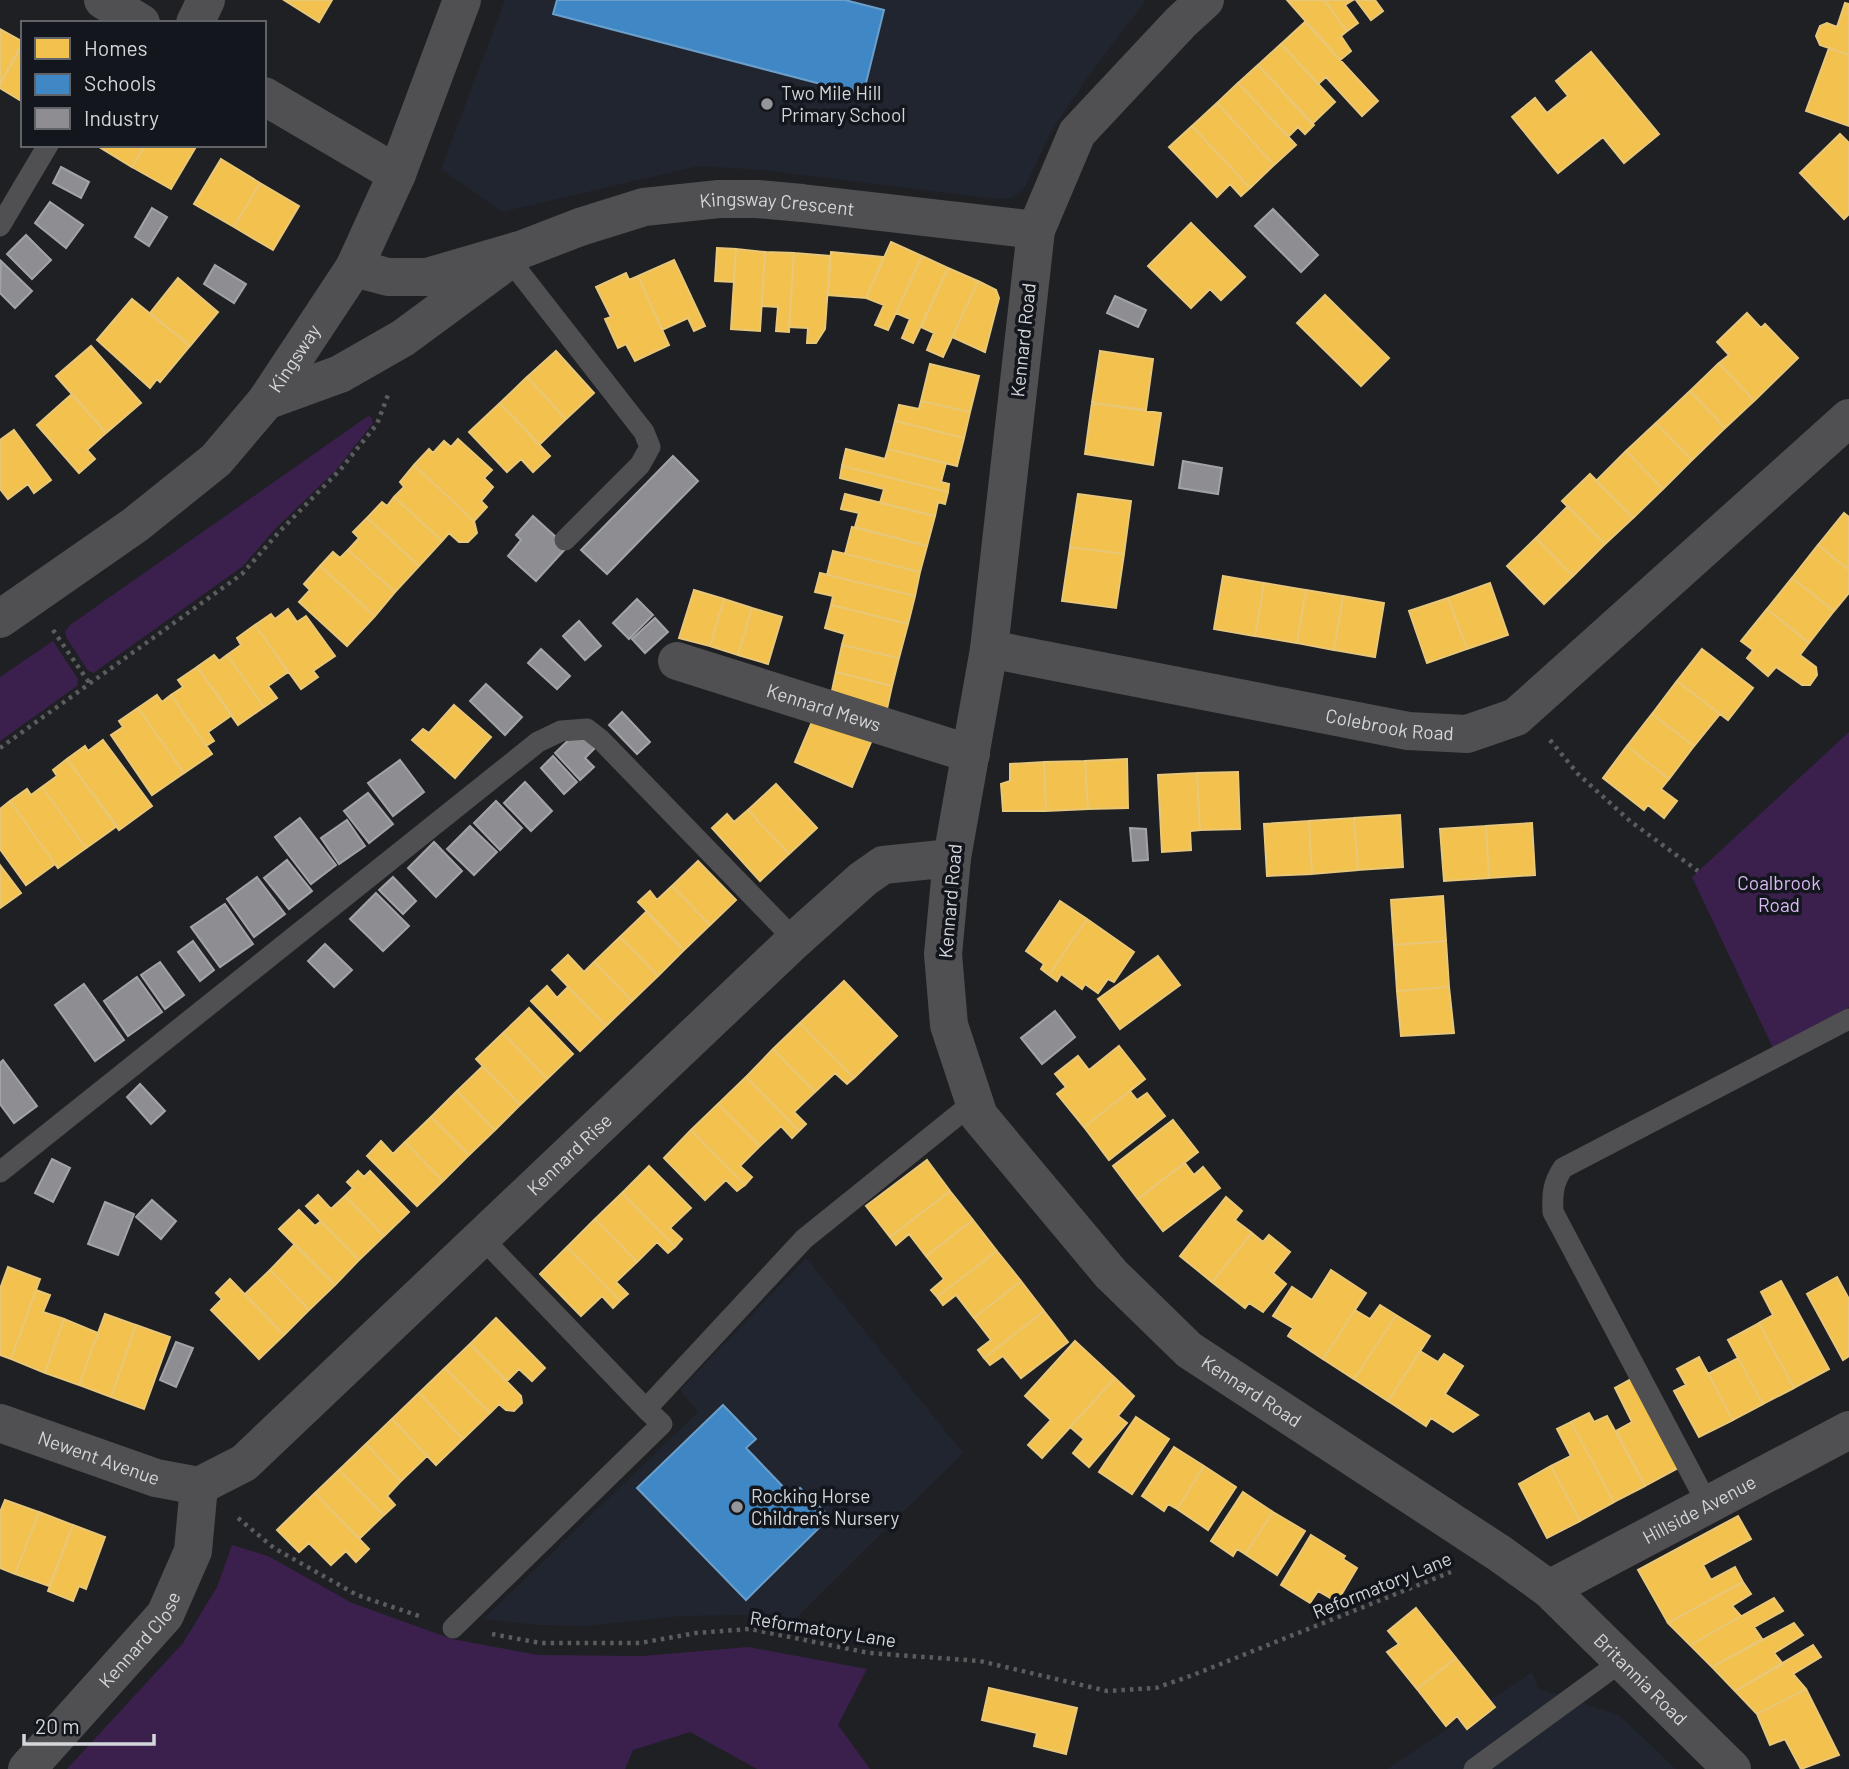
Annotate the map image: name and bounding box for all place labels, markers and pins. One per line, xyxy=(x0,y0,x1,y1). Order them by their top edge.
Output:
place label: Two Mile Hill Primary School xyxy=(781,81,906,126)
marker: Two Mile Hill Primary School xyxy=(759,96,775,112)
place label: Rocking Horse Children's Nursery xyxy=(751,1484,900,1529)
marker: Rocking Horse Children's Nursery xyxy=(729,1499,745,1515)

